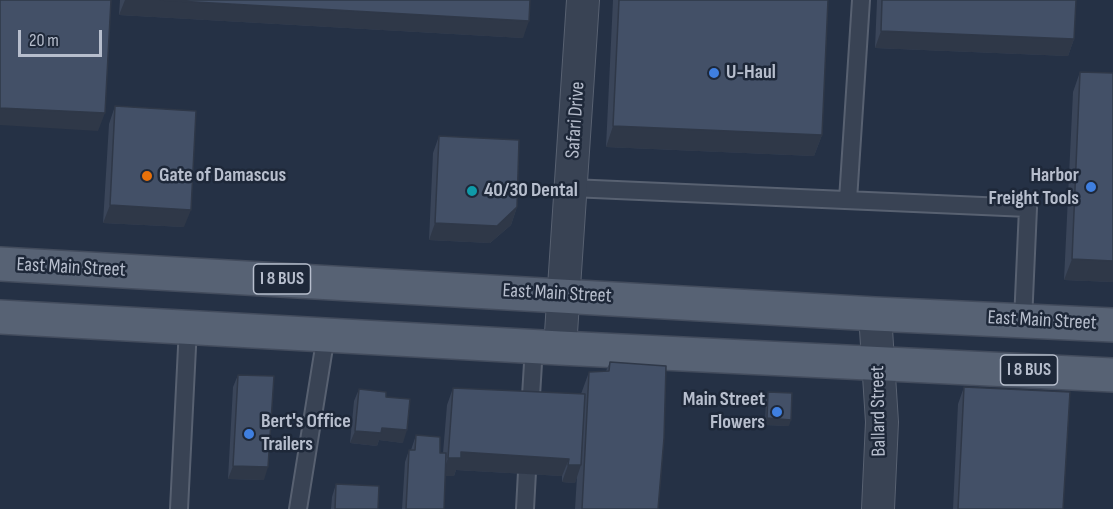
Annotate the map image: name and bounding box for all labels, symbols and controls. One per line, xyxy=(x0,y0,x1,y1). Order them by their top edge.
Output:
scale bar xyxy=(21,18,105,56)
text: 20 m xyxy=(29,30,59,51)
place label: U-Haul xyxy=(726,61,776,85)
marker: U-Haul xyxy=(707,66,721,80)
street label: Safari Drive xyxy=(561,81,591,159)
place label: Gate of Damascus xyxy=(159,164,286,188)
place label: Harbor Freight Tools xyxy=(988,164,1079,211)
marker: Gate of Damascus xyxy=(140,169,154,183)
place label: 40/30 Dental xyxy=(484,179,578,203)
marker: Harbor Freight Tools xyxy=(1084,180,1098,194)
marker: 40/30 Dental xyxy=(465,184,479,198)
street label: East Main Street xyxy=(16,253,126,283)
road number: I 8 BUS xyxy=(254,264,310,294)
street label: East Main Street xyxy=(502,279,612,309)
street label: East Main Street xyxy=(987,306,1097,336)
road number: I 8 BUS xyxy=(1000,355,1058,385)
street label: Ballard Street xyxy=(866,365,892,457)
place label: Main Street Flowers xyxy=(683,388,765,435)
marker: Main Street Flowers xyxy=(770,405,784,419)
place label: Bert's Office Trailers xyxy=(261,410,351,457)
marker: Bert's Office Trailers xyxy=(242,427,256,441)

